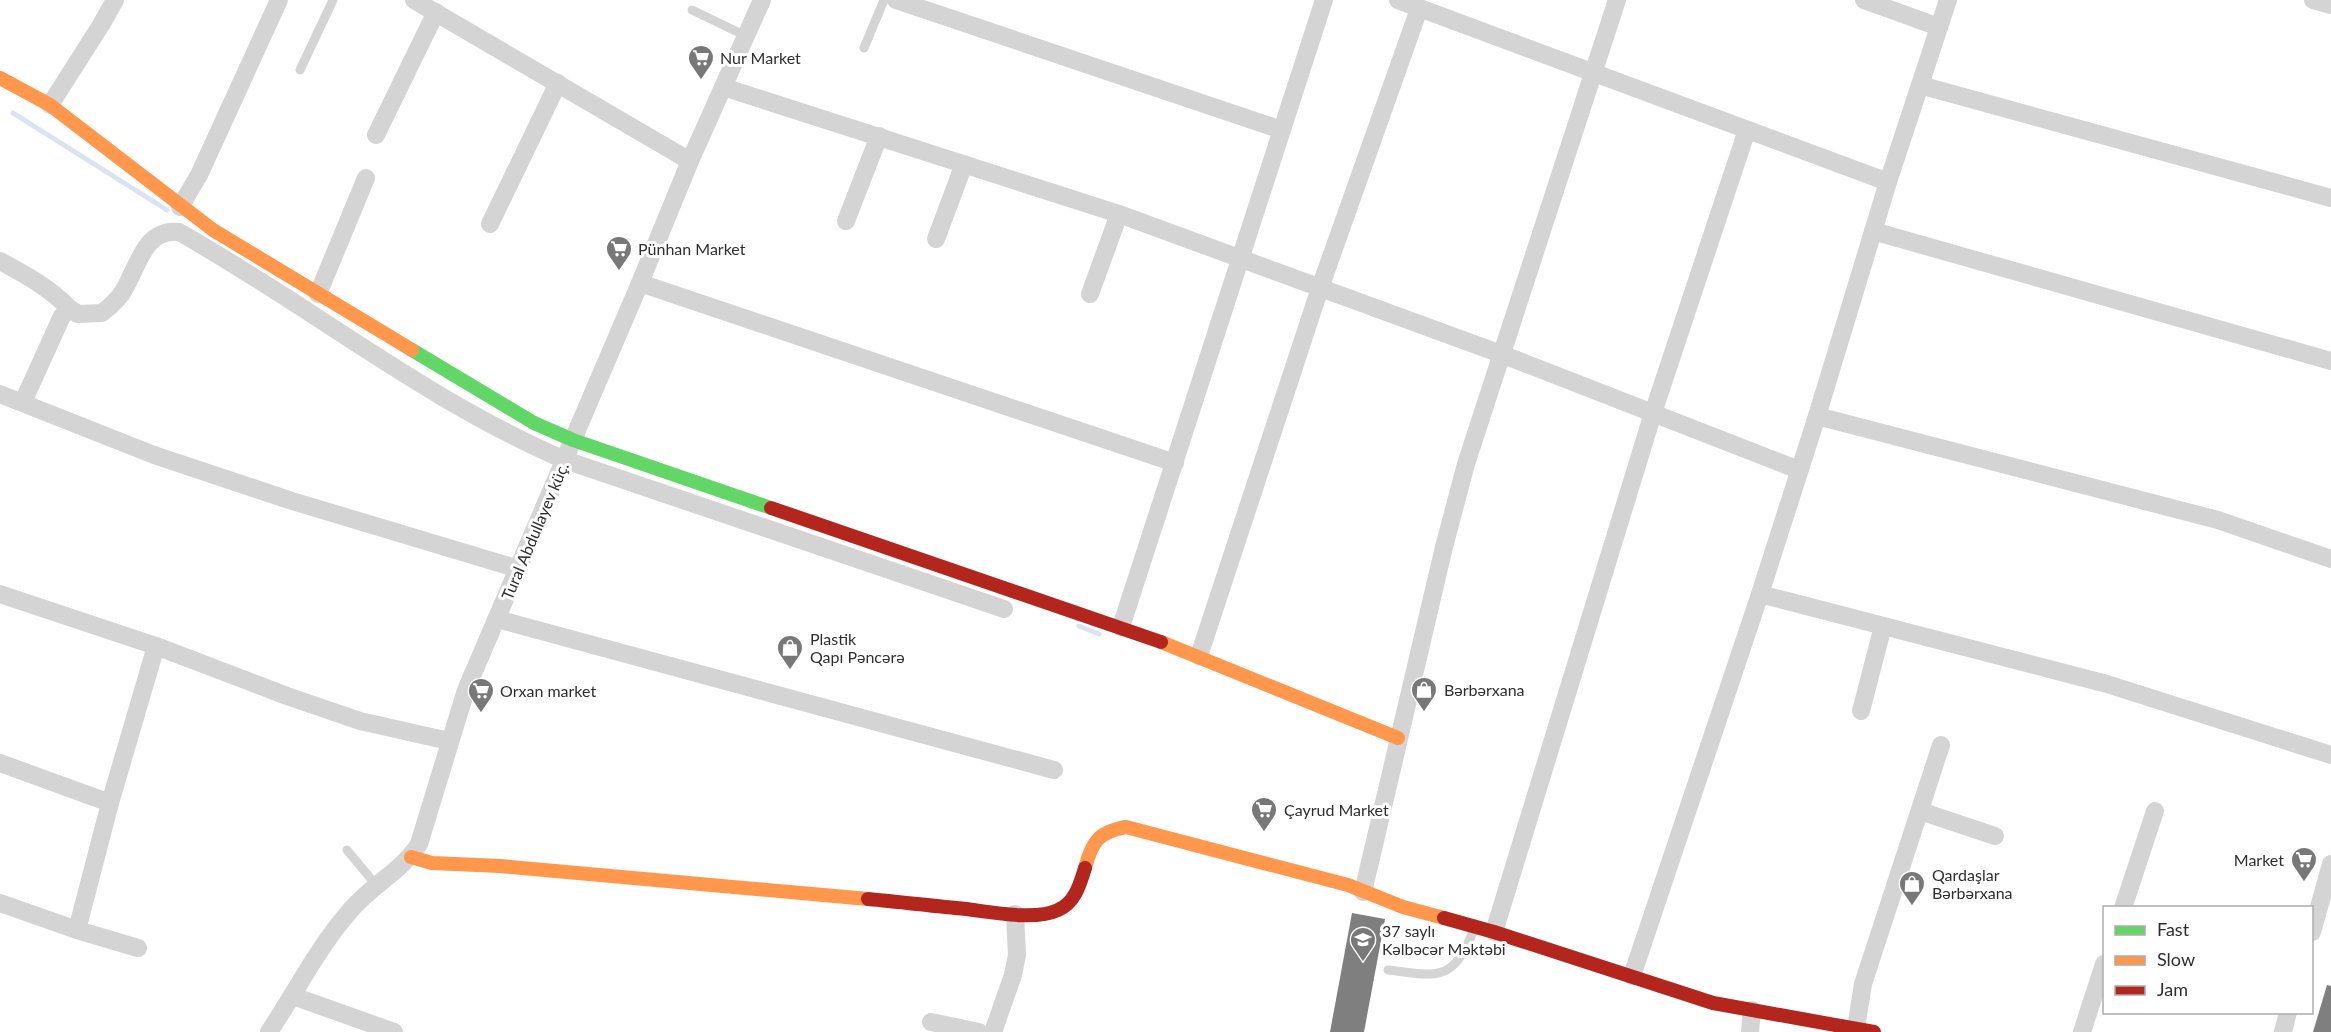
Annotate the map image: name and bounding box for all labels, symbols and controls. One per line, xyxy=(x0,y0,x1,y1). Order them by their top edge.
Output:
supermarket icon: Nur Market xyxy=(686,43,716,81)
place label: Nur Market xyxy=(720,48,801,67)
supermarket icon: Pünhan Market xyxy=(604,234,634,272)
place label: Pünhan Market xyxy=(638,239,746,258)
street label: Tural Abdullayev küç. xyxy=(497,459,572,602)
place label: Plastik Qapı Pəncərə xyxy=(810,629,905,666)
shop icon: Plastik Qapı Pəncərə xyxy=(775,633,805,671)
shop icon: Bərbərxana xyxy=(1409,675,1439,713)
supermarket icon: Orxan market xyxy=(466,676,496,714)
place label: Bərbərxana xyxy=(1444,680,1525,699)
place label: Orxan market xyxy=(500,681,596,700)
supermarket icon: Çayrud Market xyxy=(1249,795,1279,833)
place label: Çayrud Market xyxy=(1284,800,1389,819)
supermarket icon: Market xyxy=(2289,845,2319,883)
place label: Market xyxy=(2234,850,2284,869)
place label: Qardaşlar Bərbərxana xyxy=(1932,865,2013,902)
shop icon: Qardaşlar Bərbərxana xyxy=(1897,869,1927,907)
legend xyxy=(2103,906,2313,1014)
text: Fast xyxy=(2157,918,2190,940)
place label: 37 saylı Kəlbəcər Məktəbi xyxy=(1382,921,1506,958)
school or university icon: 37 saylı Kəlbəcər Məktəbi xyxy=(1348,925,1378,963)
text: Slow xyxy=(2157,948,2195,970)
text: Jam xyxy=(2157,978,2188,1000)

